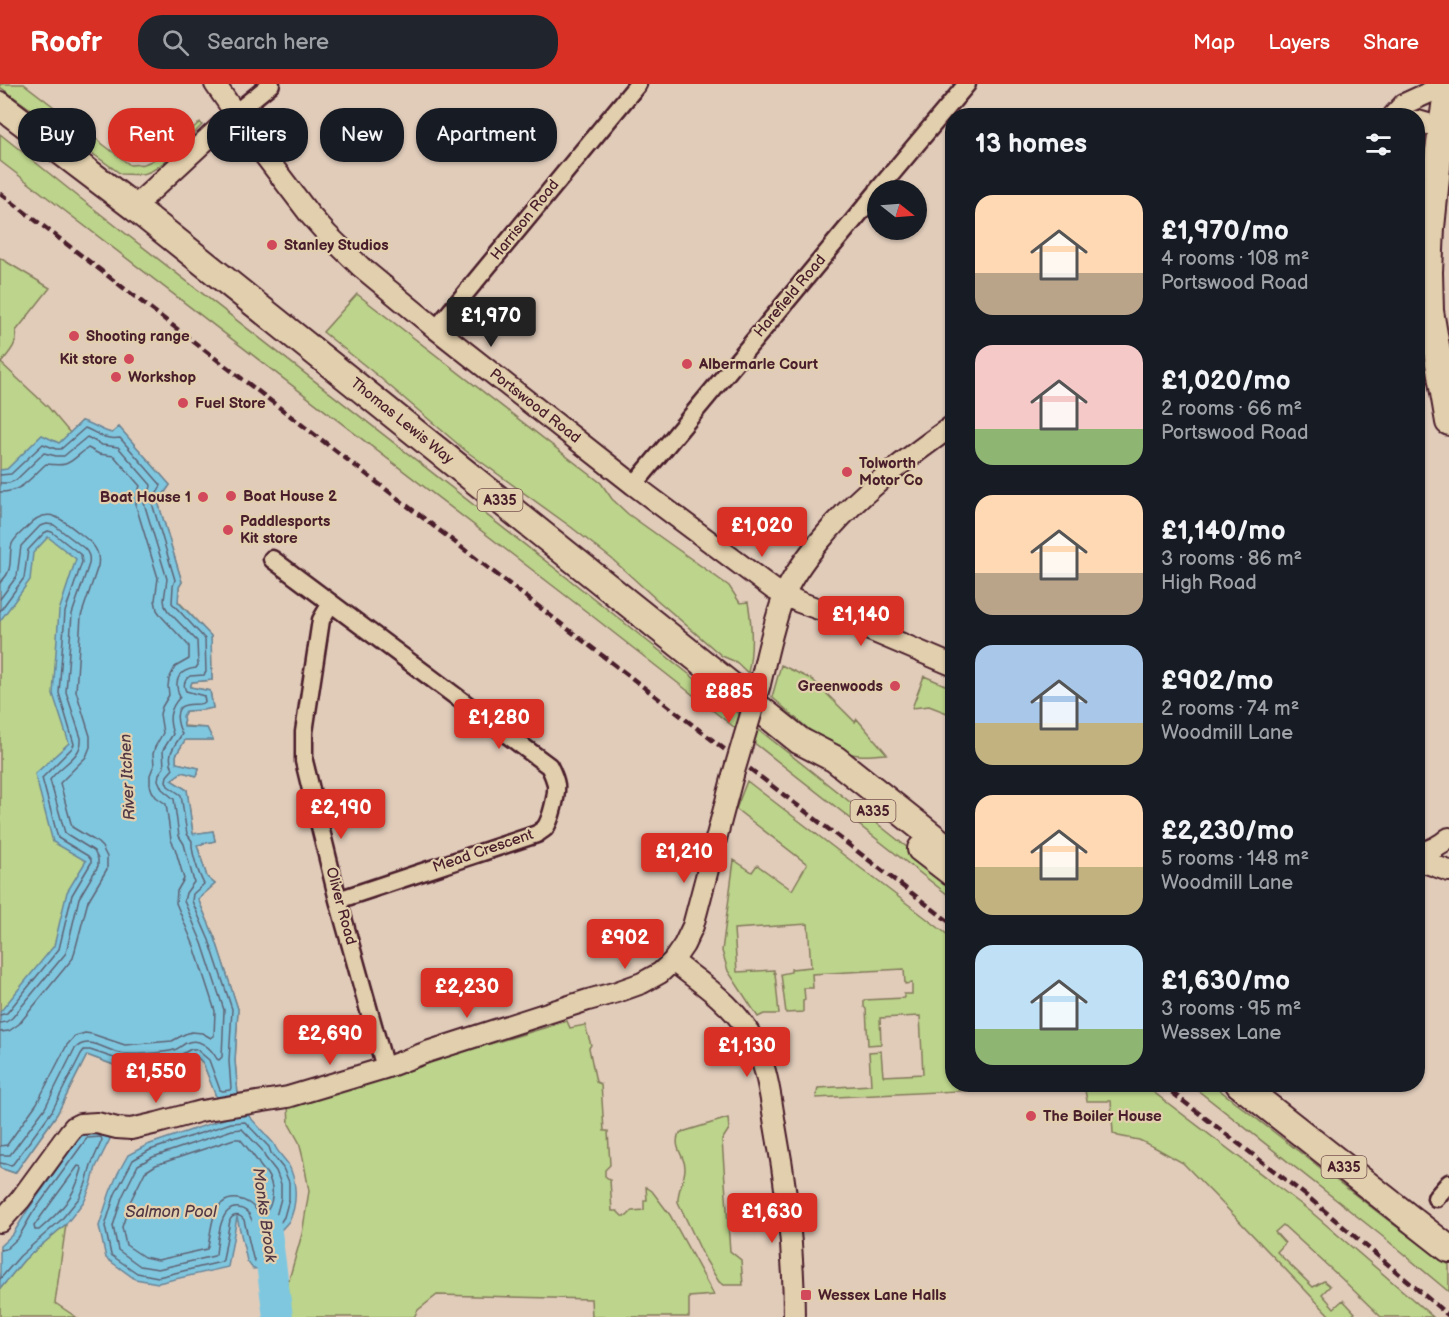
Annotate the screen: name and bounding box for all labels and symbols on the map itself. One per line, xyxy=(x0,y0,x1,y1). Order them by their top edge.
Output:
street label: Harrison Road xyxy=(487,176,563,264)
north arrow xyxy=(867,180,927,240)
place label: Stanley Studios xyxy=(284,236,389,255)
marker: Stanley Studios xyxy=(265,238,279,252)
street label: Harefield Road xyxy=(750,251,830,341)
pin: £1,970 xyxy=(442,297,540,348)
place label: Shooting range xyxy=(86,327,190,346)
marker: Shooting range xyxy=(67,329,81,343)
place label: Kit store xyxy=(59,350,117,369)
marker: Kit store xyxy=(122,352,136,366)
place label: Albermarle Court xyxy=(698,355,818,374)
marker: Albermarle Court xyxy=(680,357,694,371)
street label: Portswood Road xyxy=(486,364,584,448)
place label: Workshop xyxy=(128,368,197,387)
marker: Workshop xyxy=(109,370,123,384)
street label: Thomas Lewis Way xyxy=(347,374,458,469)
place label: Fuel Store xyxy=(195,394,266,413)
marker: Fuel Store xyxy=(176,396,190,410)
place label: Tolworth Motor Co xyxy=(859,454,924,490)
marker: Tolworth Motor Co xyxy=(840,465,854,479)
place label: Boat House 2 xyxy=(243,487,337,506)
place label: Boat House 1 xyxy=(100,488,191,507)
marker: Boat House 2 xyxy=(224,489,238,503)
road number: A335 xyxy=(478,489,522,511)
marker: Boat House 1 xyxy=(196,490,210,504)
pin: £1,020 xyxy=(713,507,811,558)
place label: Paddlesports Kit store xyxy=(240,512,330,548)
marker: Paddlesports Kit store xyxy=(221,523,235,537)
pin: £1,140 xyxy=(812,596,910,647)
pin: £885 xyxy=(693,673,765,724)
place label: Greenwoods xyxy=(798,677,883,696)
marker: Greenwoods xyxy=(888,679,902,693)
pin: £1,280 xyxy=(450,699,548,750)
water label: River Itchen xyxy=(116,733,140,821)
pin: £2,190 xyxy=(292,789,390,840)
road number: A335 xyxy=(850,800,896,822)
street label: Mead Crescent xyxy=(430,825,536,877)
pin: £1,210 xyxy=(635,833,733,884)
street label: Oliver Road xyxy=(322,865,360,947)
pin: £902 xyxy=(589,919,661,970)
pin: £2,230 xyxy=(418,968,516,1019)
pin: £2,690 xyxy=(281,1015,379,1066)
pin: £1,130 xyxy=(698,1027,796,1078)
pin: £1,550 xyxy=(107,1053,205,1104)
place label: The Boiler House xyxy=(1043,1107,1162,1126)
marker: The Boiler House xyxy=(1024,1109,1038,1123)
road number: A335 xyxy=(1322,1156,1366,1178)
water label: Monks Brook xyxy=(248,1166,280,1265)
pin: £1,630 xyxy=(723,1193,821,1244)
water label: Salmon Pool xyxy=(125,1203,218,1222)
place label: Wessex Lane Halls xyxy=(818,1286,946,1305)
marker: Wessex Lane Halls xyxy=(799,1288,813,1302)

